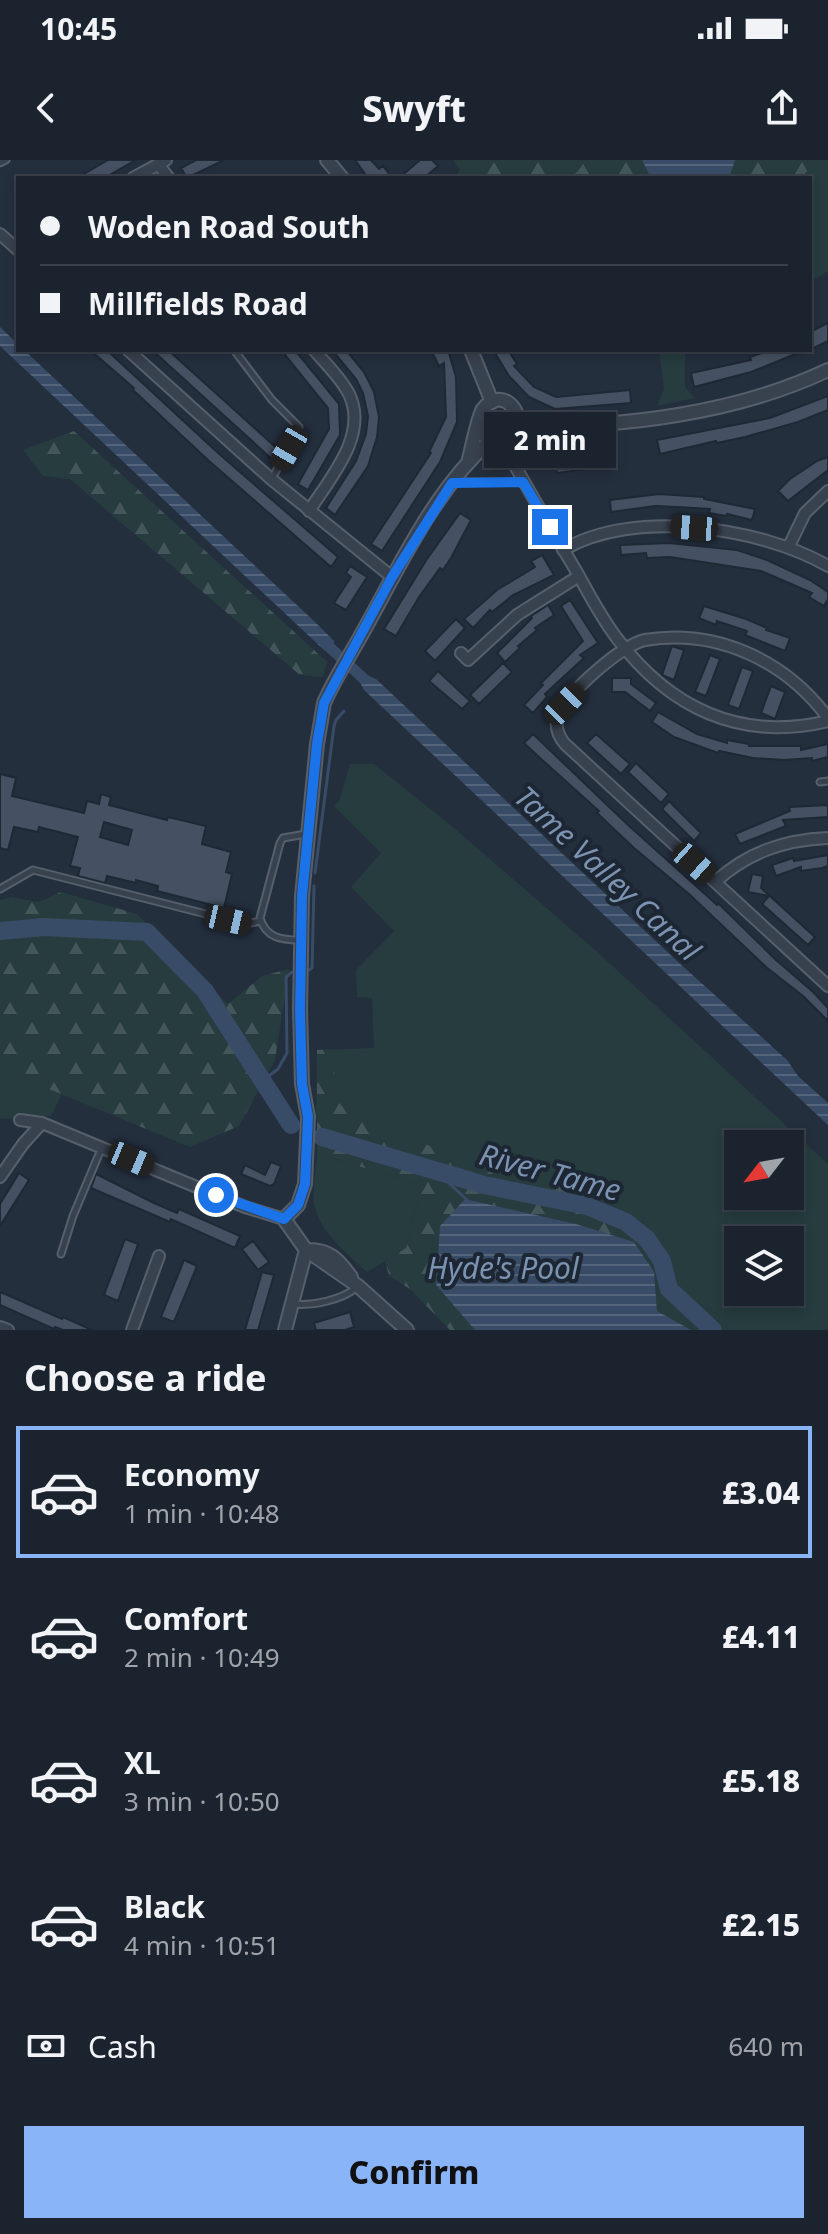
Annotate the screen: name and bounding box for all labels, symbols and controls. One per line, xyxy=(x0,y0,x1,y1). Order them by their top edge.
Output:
text: 10:45 xyxy=(40,8,117,49)
text: Swyft xyxy=(362,84,466,133)
icon: back xyxy=(24,86,68,130)
icon: share xyxy=(760,86,804,130)
text: Woden Road South xyxy=(88,206,370,247)
text: Millfields Road xyxy=(88,283,308,324)
callout: 2 min xyxy=(484,411,616,467)
car xyxy=(267,421,311,475)
text: 2 min xyxy=(514,422,586,458)
route end xyxy=(532,509,568,545)
car xyxy=(669,514,719,542)
car xyxy=(540,678,590,730)
water label: Tame Valley Canal xyxy=(506,776,711,971)
car xyxy=(668,838,720,888)
car xyxy=(202,903,254,937)
north arrow xyxy=(724,1130,804,1210)
map controls xyxy=(724,1130,804,1306)
water label: River Tame xyxy=(475,1133,626,1210)
car xyxy=(104,1139,158,1179)
route start xyxy=(198,1177,234,1213)
button: layers xyxy=(724,1226,804,1306)
water label: Hyde's Pool xyxy=(427,1247,580,1288)
text: Choose a ride xyxy=(24,1353,266,1402)
text: Economy xyxy=(124,1454,260,1495)
icon: car xyxy=(28,1456,100,1528)
text: £3.04 xyxy=(722,1472,800,1513)
text: 1 min · 10:48 xyxy=(124,1495,280,1531)
text: Comfort xyxy=(124,1598,248,1639)
icon: car xyxy=(28,1600,100,1672)
text: £4.11 xyxy=(722,1616,800,1657)
text: 2 min · 10:49 xyxy=(124,1639,280,1675)
text: XL xyxy=(124,1742,161,1783)
icon: car xyxy=(28,1744,100,1816)
text: £5.18 xyxy=(722,1760,800,1801)
text: 3 min · 10:50 xyxy=(124,1783,280,1819)
text: Black xyxy=(124,1886,205,1927)
icon: car xyxy=(28,1888,100,1960)
text: £2.15 xyxy=(722,1904,800,1945)
text: 4 min · 10:51 xyxy=(124,1927,280,1963)
icon: cash xyxy=(24,2024,68,2068)
text: Cash xyxy=(88,2026,157,2067)
text: 640 m xyxy=(728,2028,804,2064)
button: Confirm xyxy=(24,2126,804,2218)

